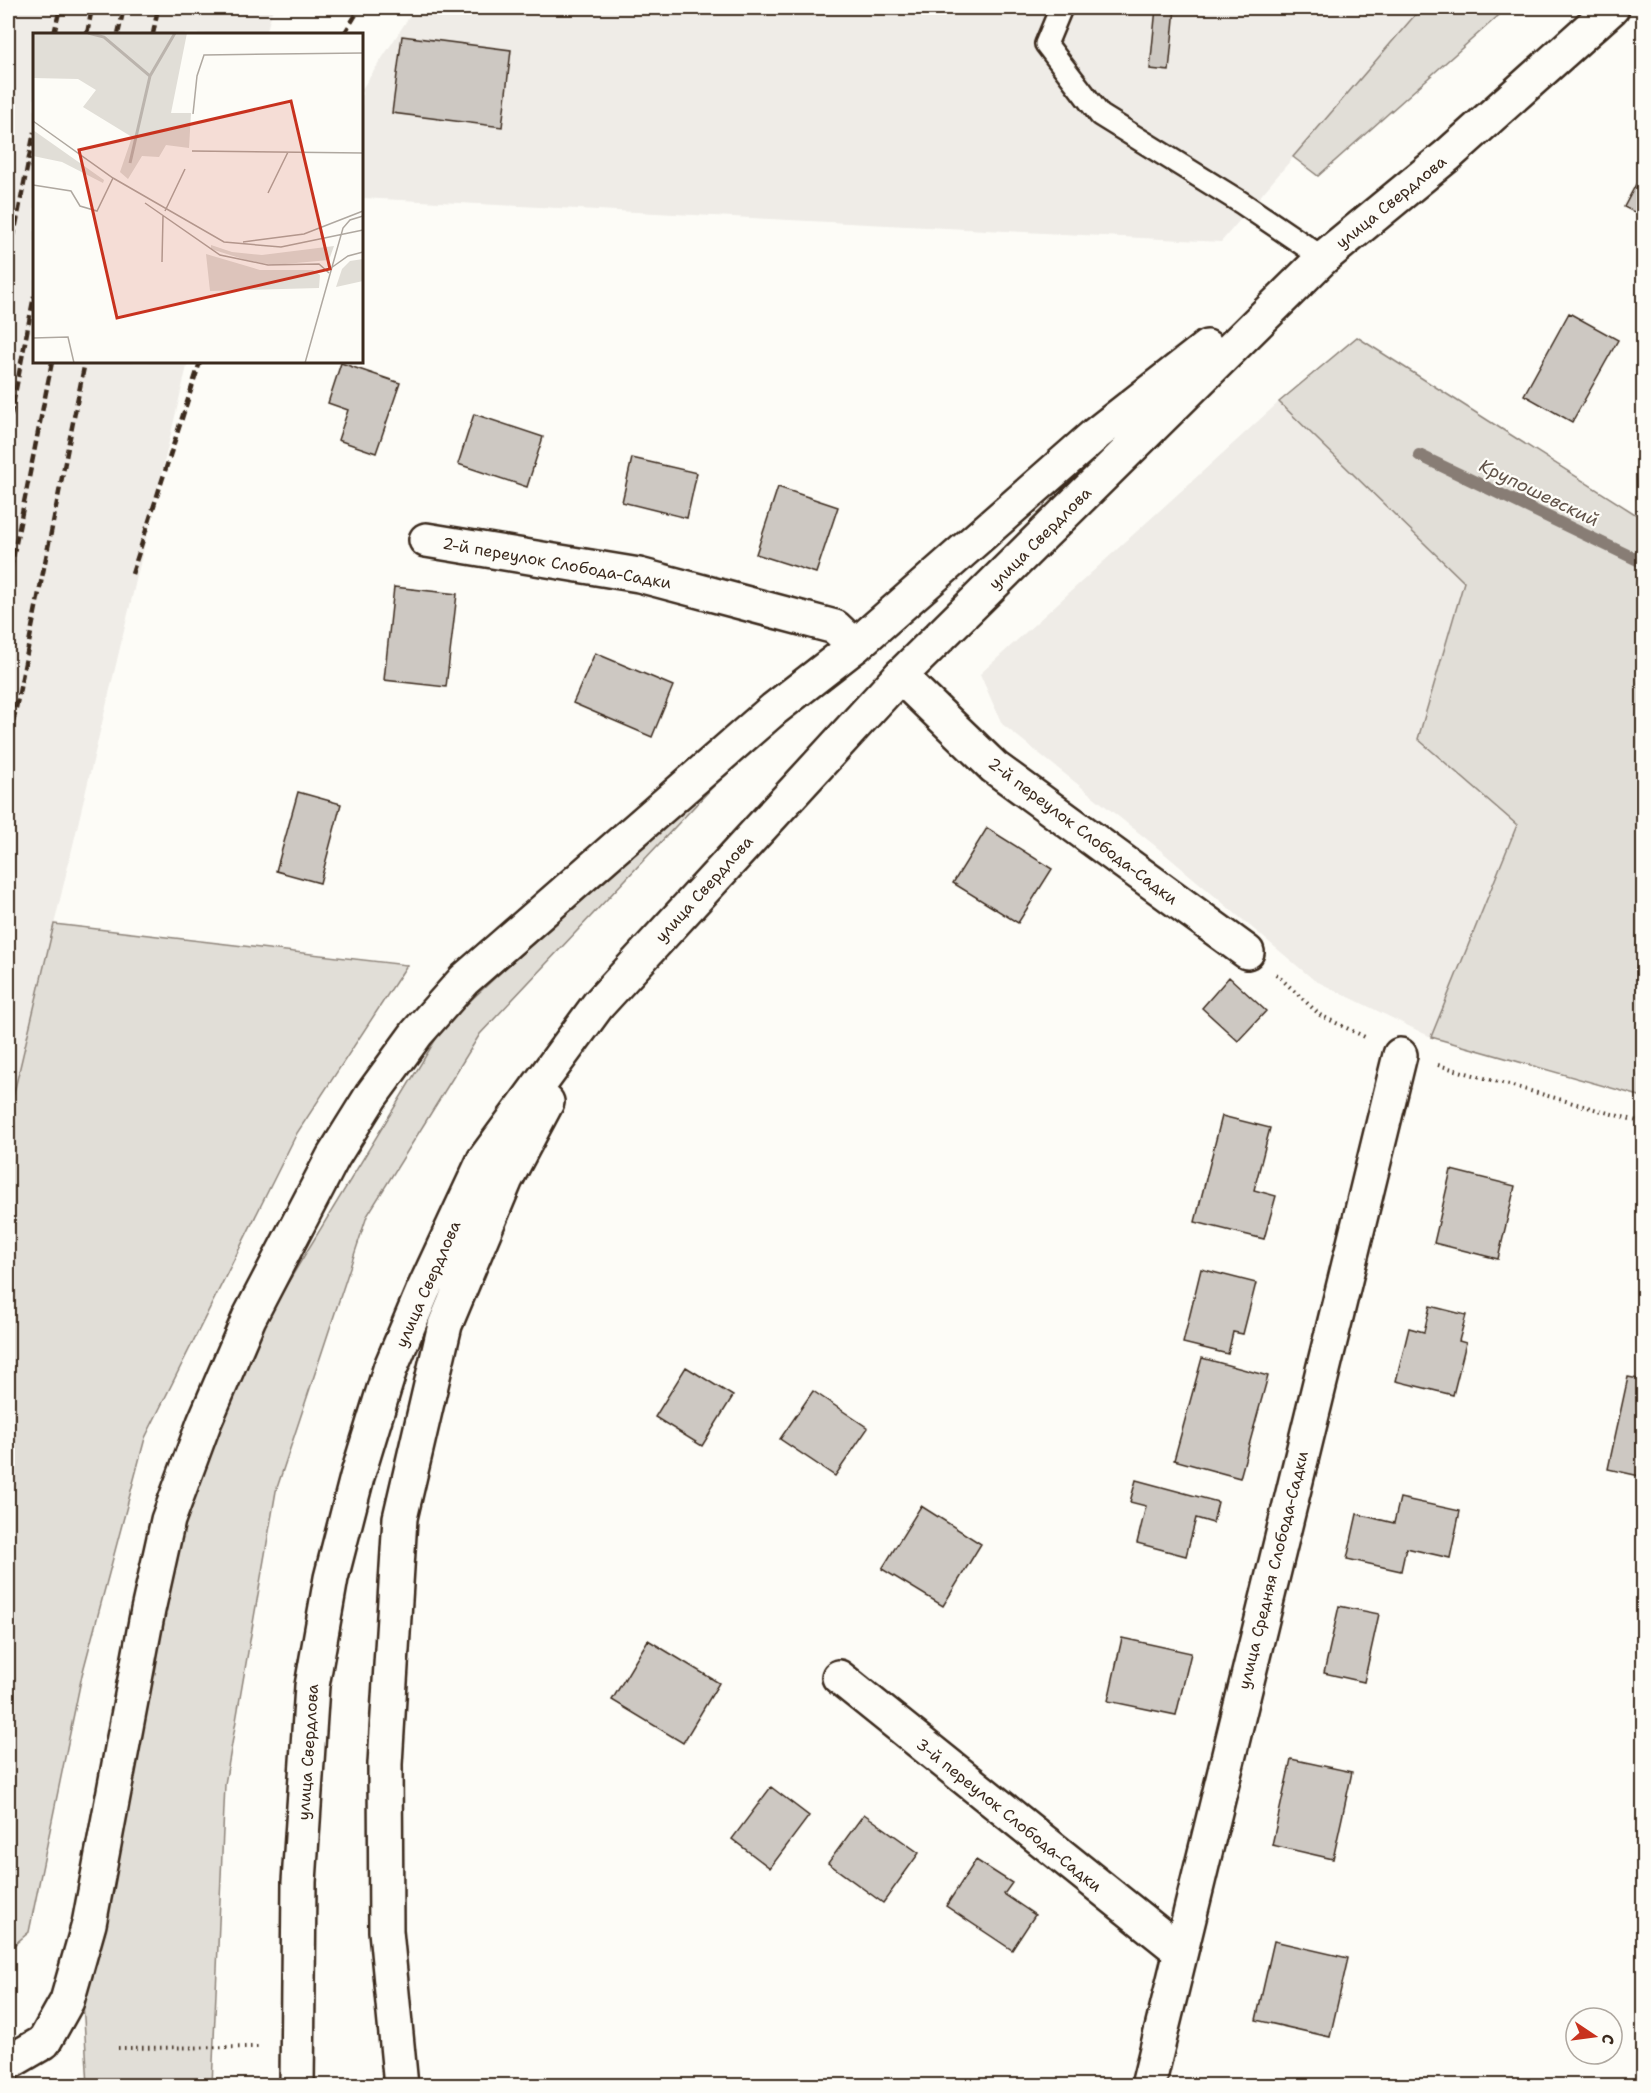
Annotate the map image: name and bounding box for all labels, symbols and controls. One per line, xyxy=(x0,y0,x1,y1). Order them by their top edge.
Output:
inset map xyxy=(33,33,363,363)
street label: улица Свердлова xyxy=(1331,151,1451,253)
water label: Крупошевский xyxy=(1475,454,1603,532)
street label: улица Свердлова xyxy=(984,482,1096,594)
street label: 2-й переулок Слобода-Садки xyxy=(441,533,673,593)
street label: 2-й переулок Слобода-Садки xyxy=(984,753,1182,909)
street label: улица Свердлова xyxy=(650,831,758,947)
street label: улица Свердлова xyxy=(391,1217,465,1351)
street label: улица Средняя Слобода-Садки xyxy=(1233,1449,1313,1691)
street label: улица Свердлова xyxy=(293,1683,323,1821)
street label: 3-й переулок Слобода-Садки xyxy=(912,1734,1106,1896)
north arrow xyxy=(1564,2006,1624,2066)
text: С xyxy=(1597,2032,1619,2047)

